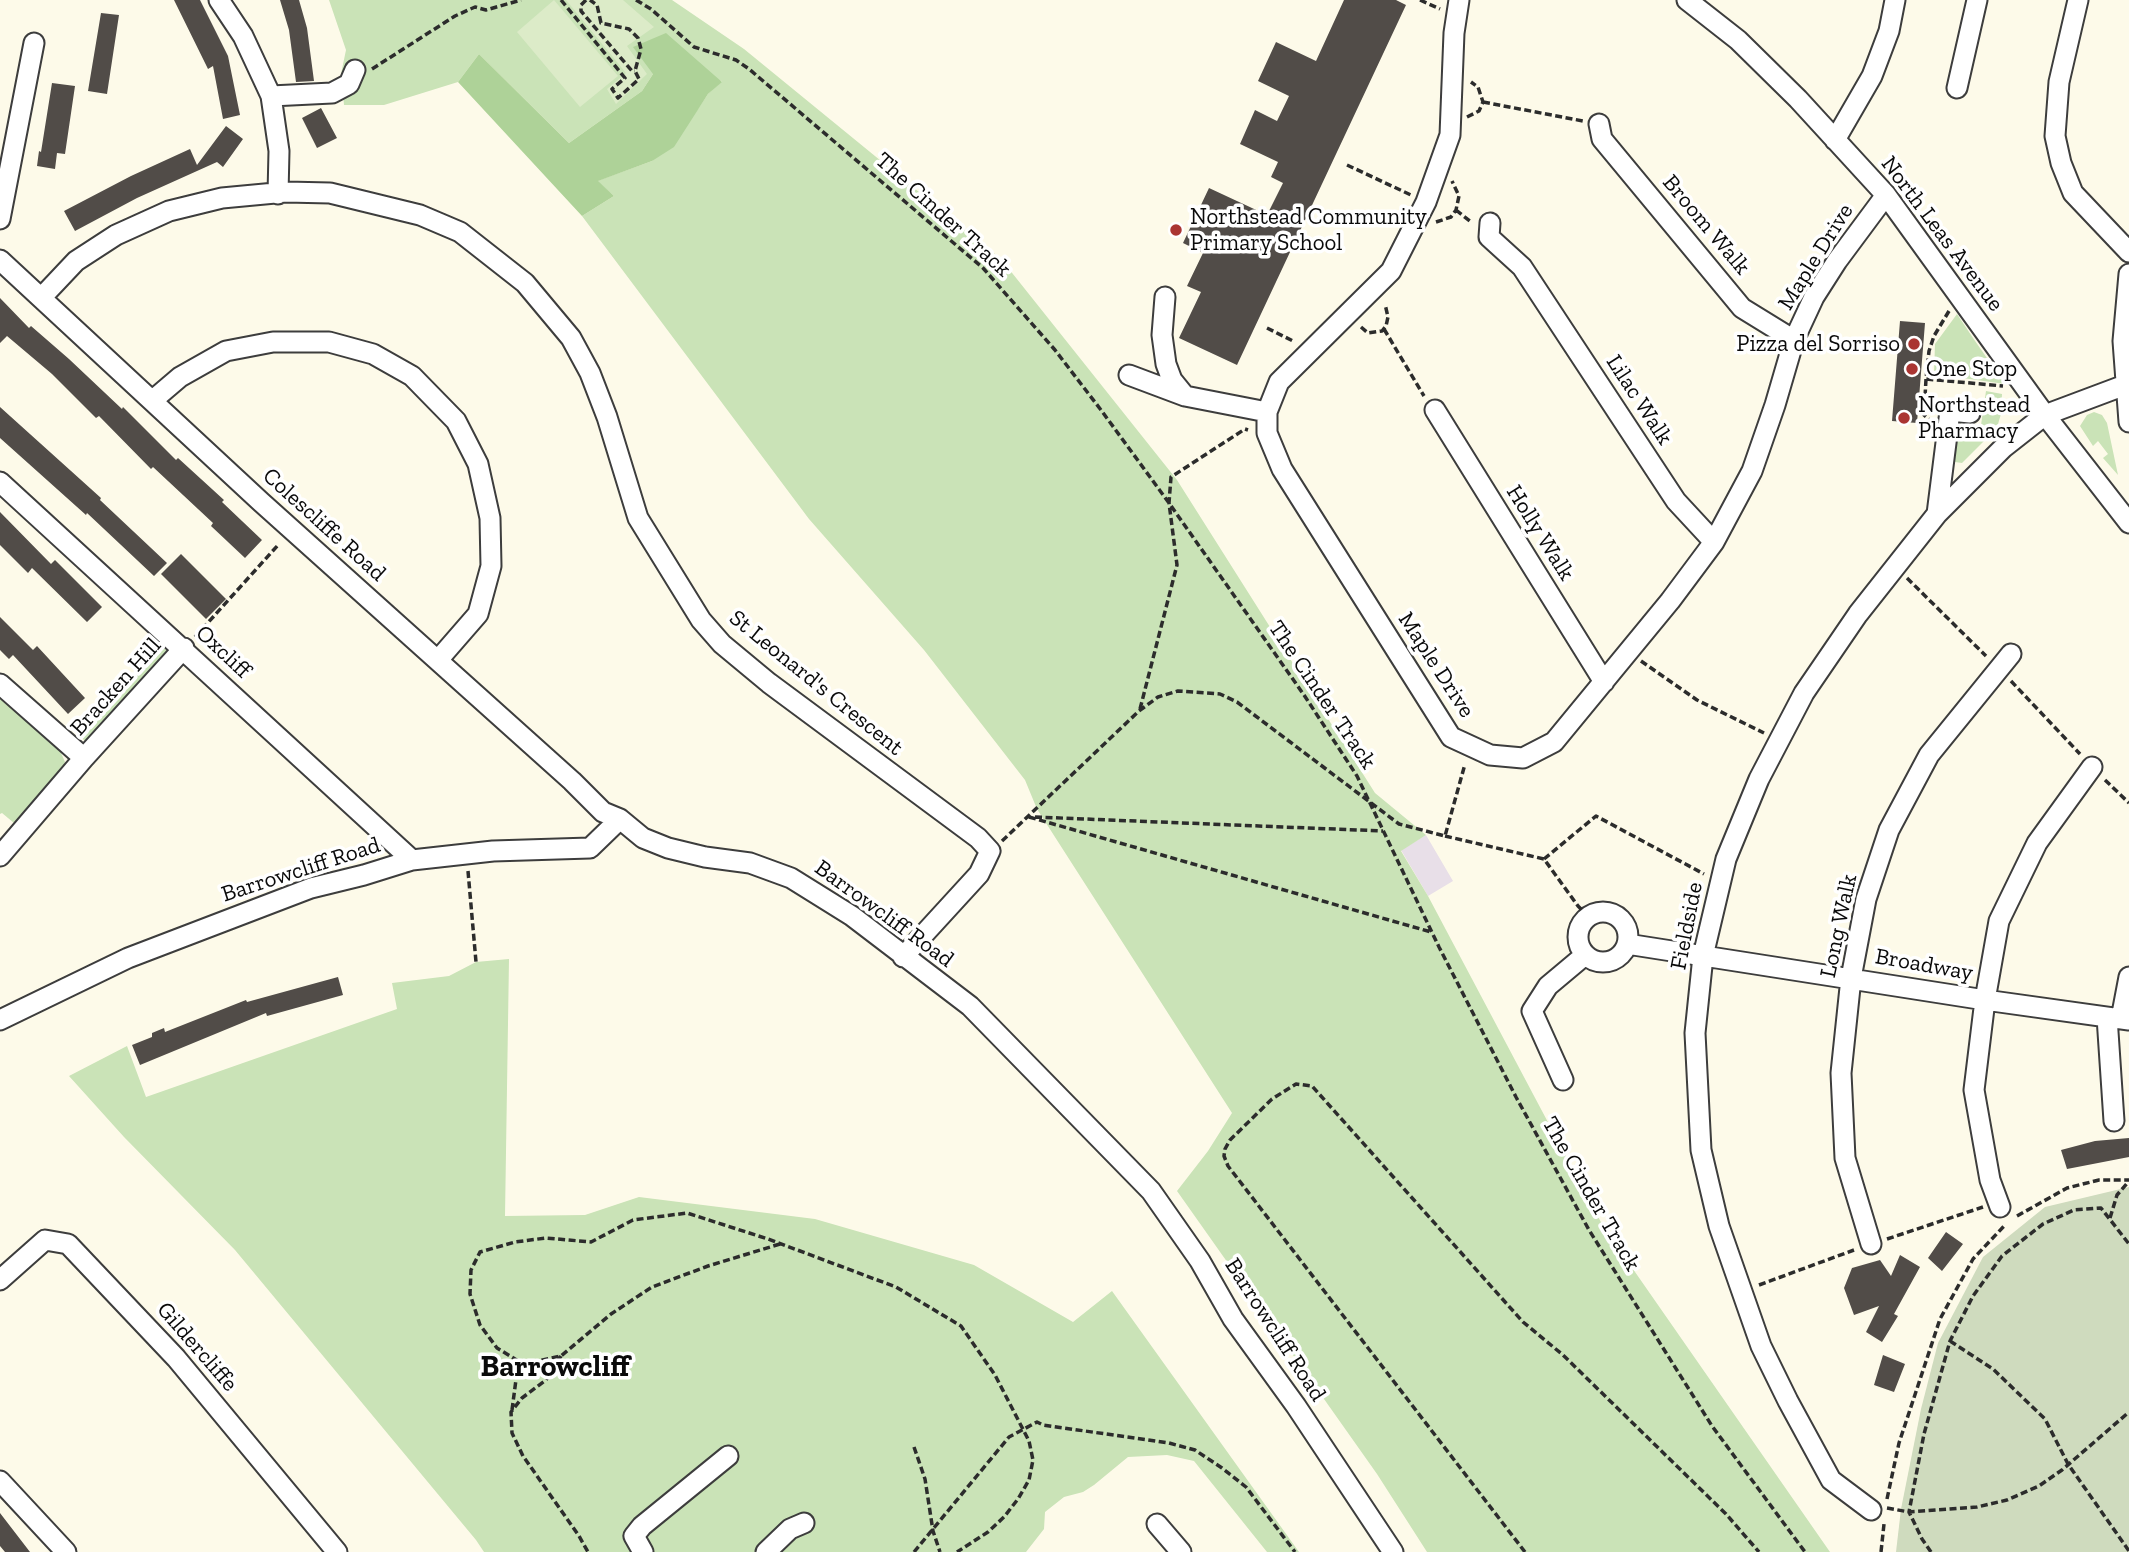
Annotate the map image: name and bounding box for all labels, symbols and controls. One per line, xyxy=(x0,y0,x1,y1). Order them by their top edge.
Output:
street label: The Cinder Track xyxy=(869,147,1017,283)
street label: North Leas Avenue xyxy=(1875,151,2009,317)
street label: Broom Walk xyxy=(1656,169,1756,281)
street label: Maple Drive xyxy=(1772,199,1860,315)
place label: Northstead Community Primary School xyxy=(1190,203,1427,257)
marker: Northstead Community Primary School xyxy=(1168,222,1184,238)
place label: Pizza del Sorriso xyxy=(1736,330,1900,358)
marker: Pizza del Sorriso xyxy=(1906,336,1922,352)
street label: Lilac Walk xyxy=(1600,350,1678,450)
place label: One Stop xyxy=(1926,355,2017,383)
marker: One Stop xyxy=(1904,361,1920,377)
place label: Northstead Pharmacy xyxy=(1918,391,2030,445)
marker: Northstead Pharmacy xyxy=(1896,410,1912,426)
street label: Colescliffe Road xyxy=(257,462,391,588)
street label: Holly Walk xyxy=(1500,480,1580,586)
street label: St Leonard's Crescent xyxy=(723,604,909,762)
street label: Maple Drive xyxy=(1392,607,1480,723)
street label: The Cinder Track xyxy=(1262,615,1382,775)
street label: Oxcliff xyxy=(190,620,256,684)
street label: Bracken Hill xyxy=(65,632,167,742)
street label: Barrowcliff Road xyxy=(218,831,384,909)
street label: Barrowcliff Road xyxy=(809,854,959,974)
street label: Long Walk xyxy=(1815,872,1863,980)
street label: Fieldside xyxy=(1665,880,1709,972)
street label: Broadway xyxy=(1873,943,1975,987)
street label: The Cinder Track xyxy=(1536,1112,1646,1276)
street label: Barrowcliff Road xyxy=(1218,1253,1332,1407)
street label: Gildercliffe xyxy=(151,1297,243,1397)
district label: Barrowcliff xyxy=(480,1349,630,1385)

